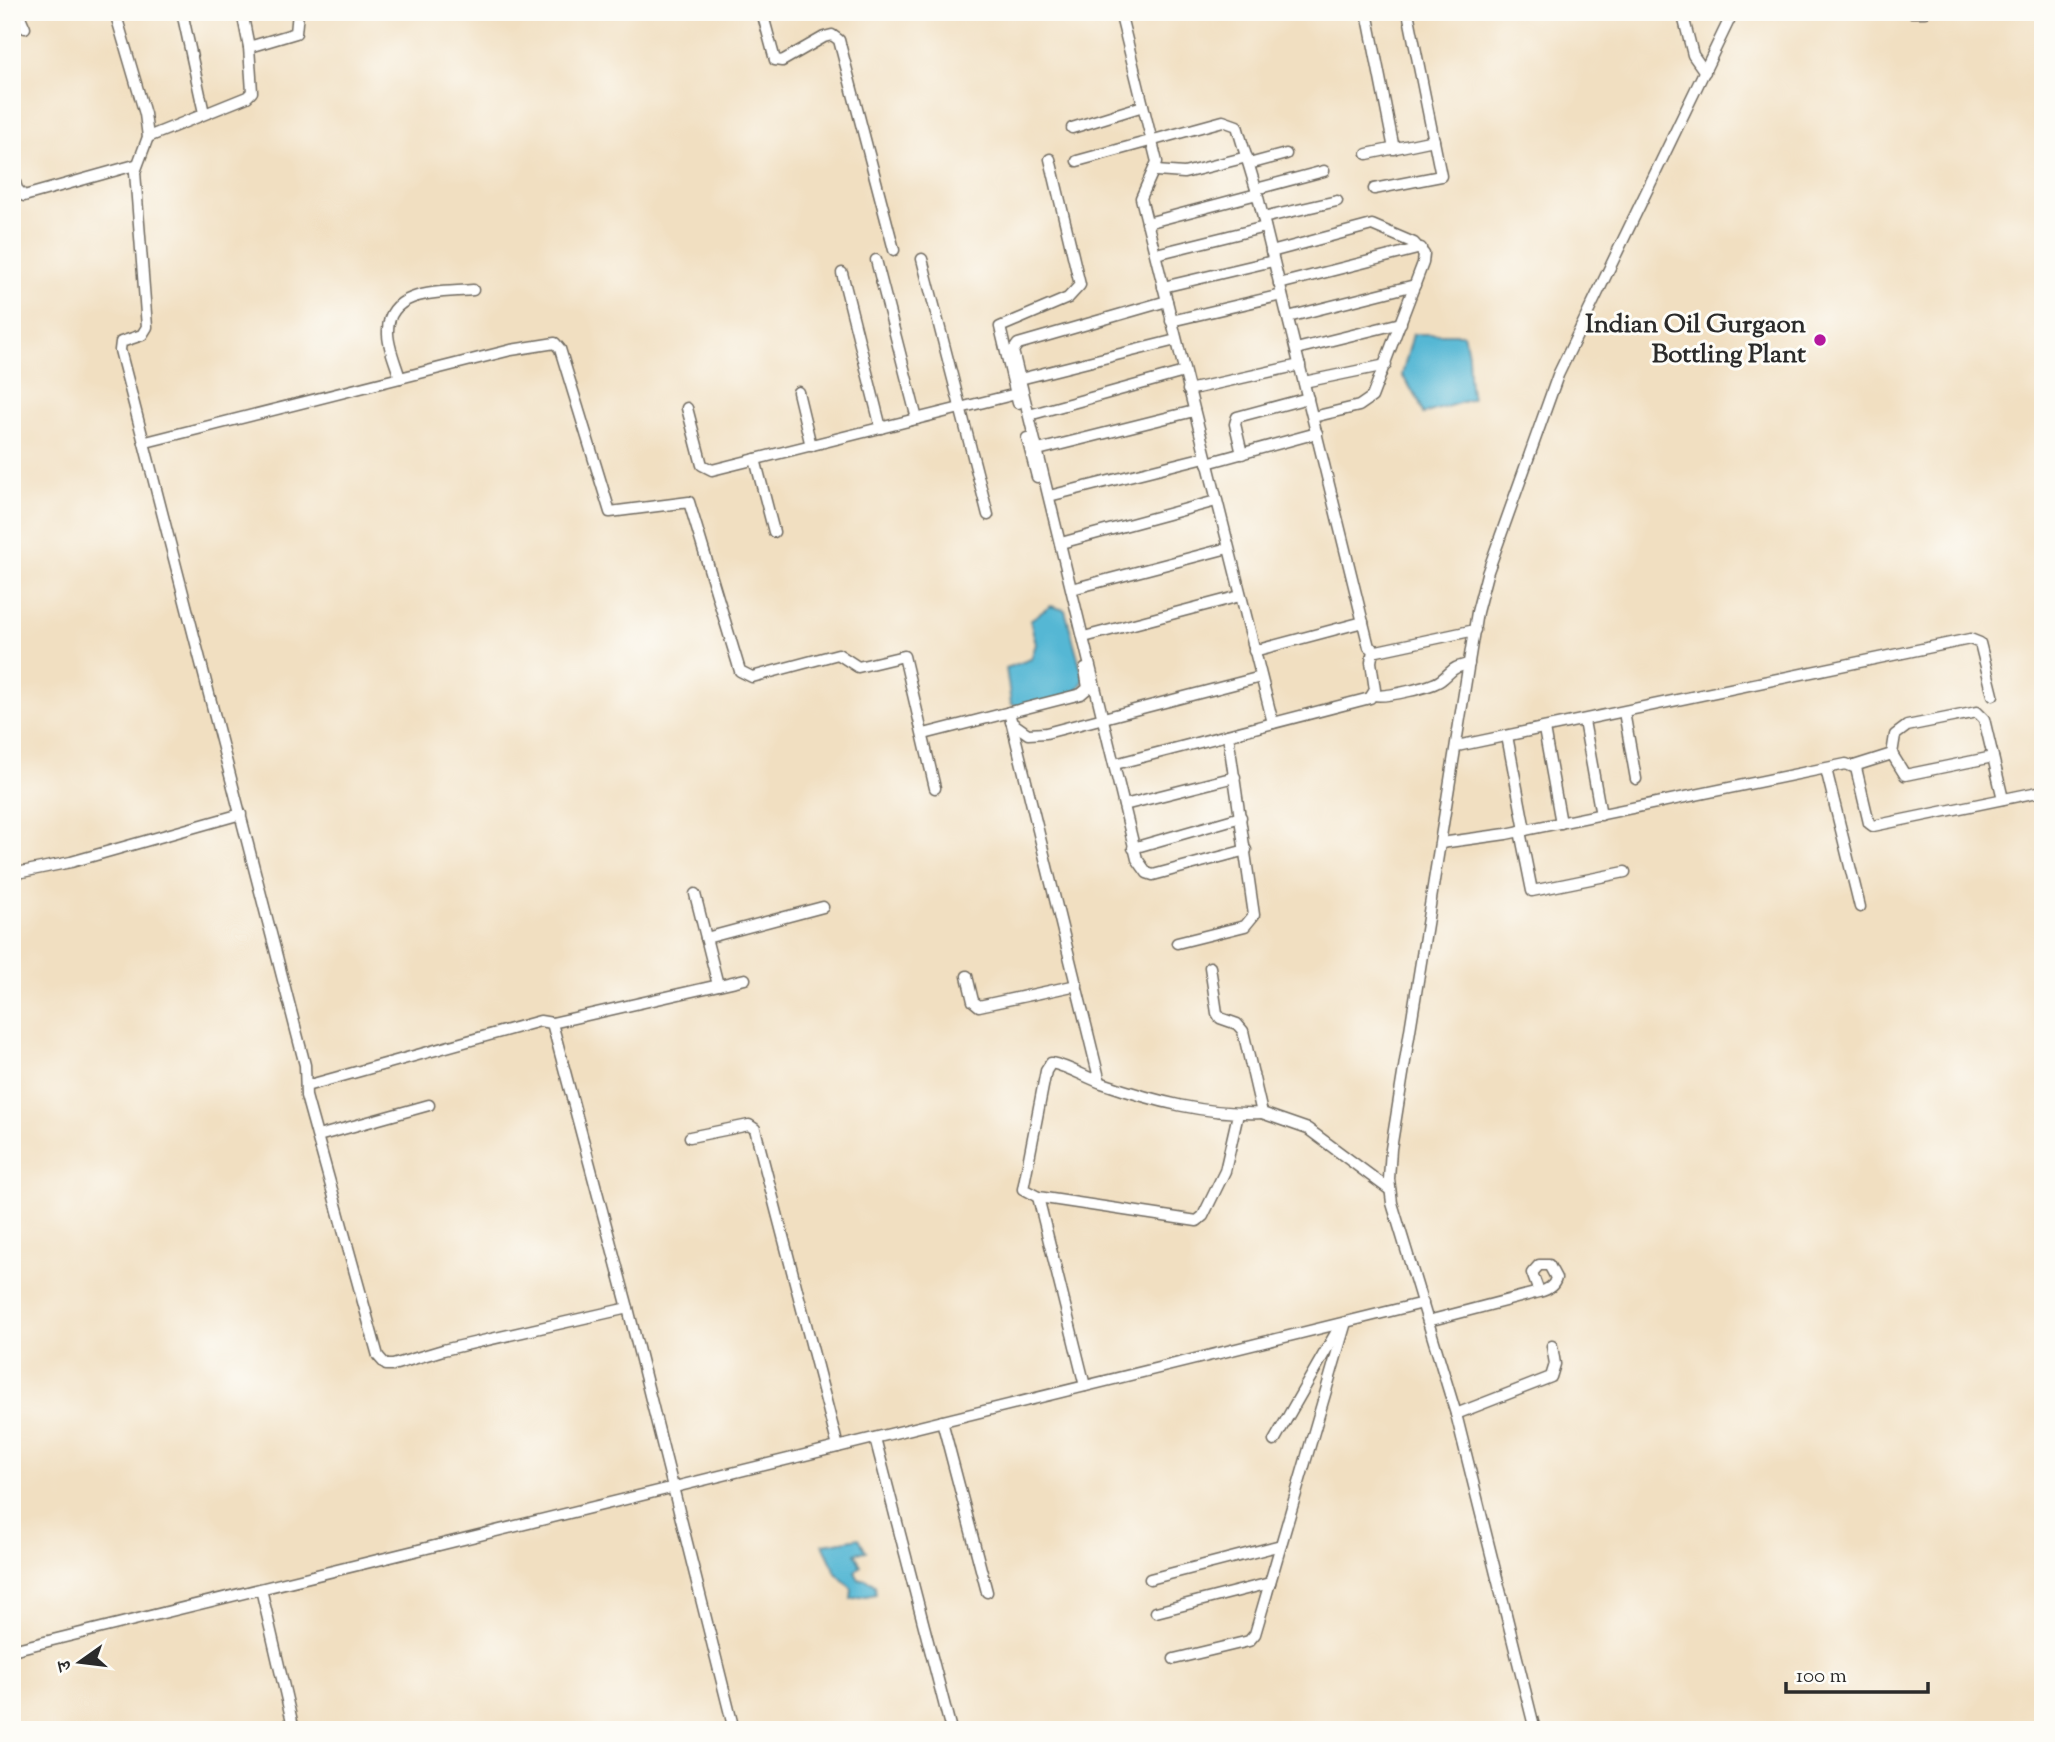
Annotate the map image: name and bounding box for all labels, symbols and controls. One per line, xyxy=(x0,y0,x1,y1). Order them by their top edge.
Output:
place label: Indian Oil Gurgaon Bottling Plant xyxy=(1585,307,1807,374)
marker: Indian Oil Gurgaon Bottling Plant xyxy=(1812,332,1828,348)
north arrow xyxy=(46,1626,116,1696)
scale bar xyxy=(1786,1651,1927,1695)
text: उ xyxy=(51,1656,81,1675)
text: 100 m xyxy=(1796,1662,1847,1692)

